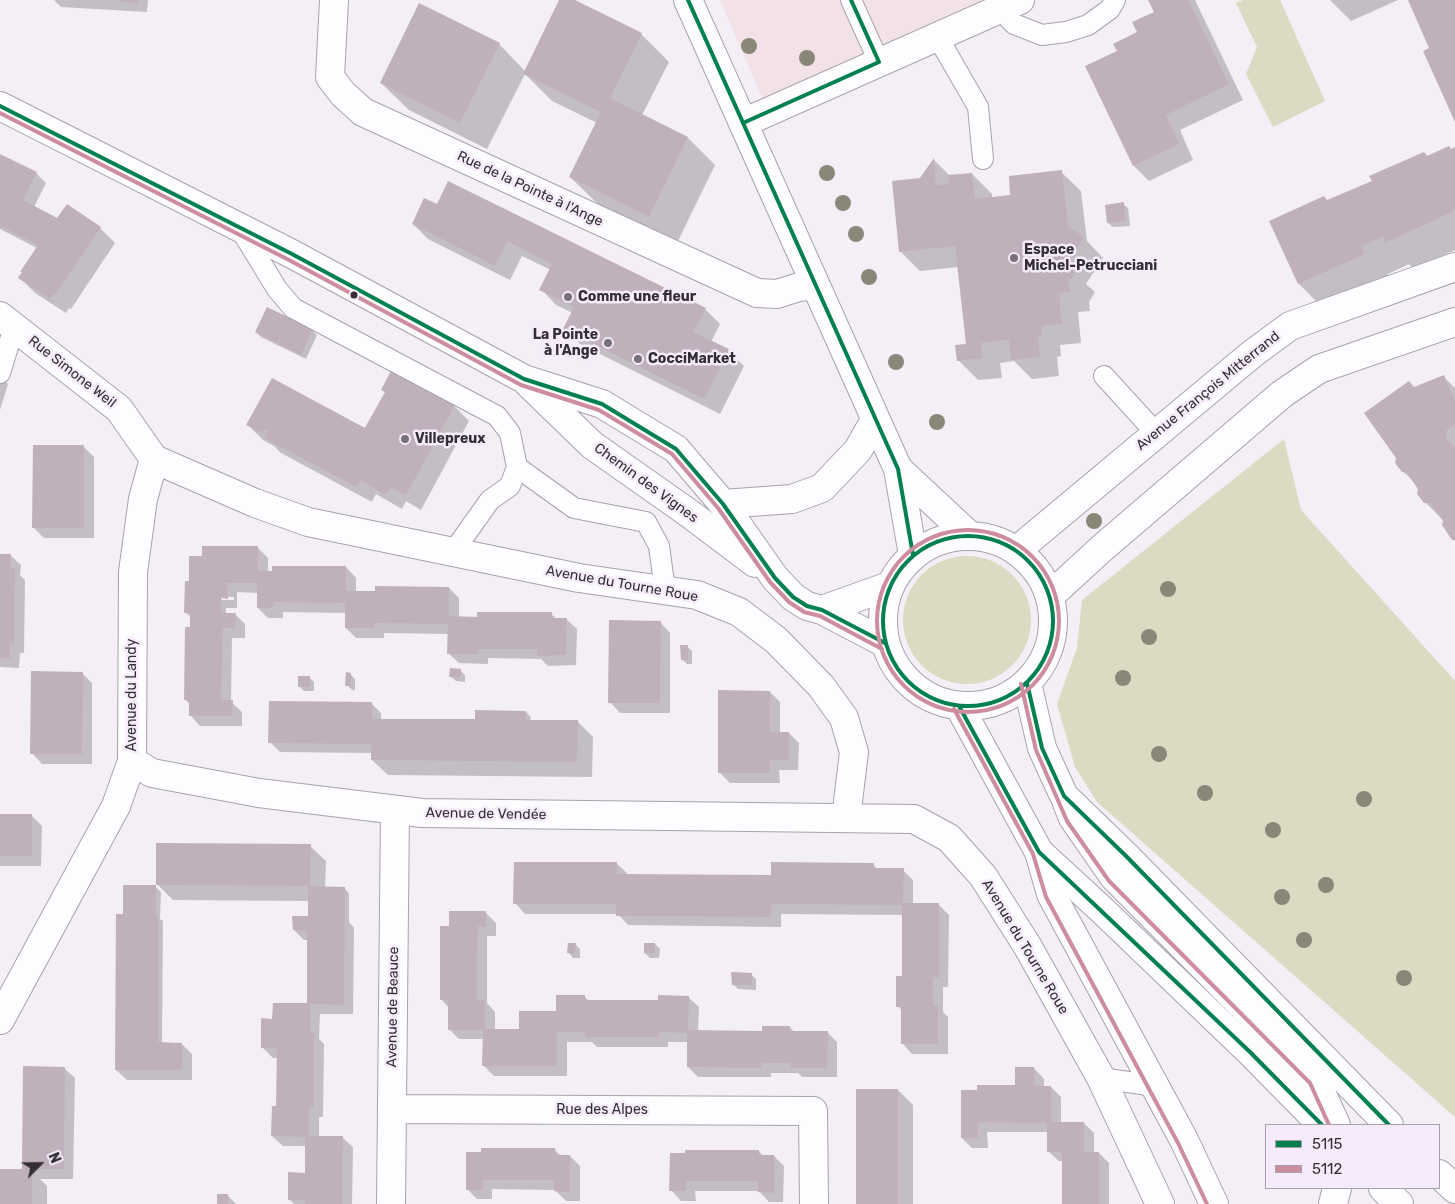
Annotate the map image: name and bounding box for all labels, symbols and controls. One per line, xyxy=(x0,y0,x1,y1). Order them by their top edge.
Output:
street label: Rue de la Pointe à l'Ange xyxy=(454,148,606,230)
place label: Espace Michel-Petrucciani xyxy=(1024,242,1157,274)
marker: Espace Michel-Petrucciani xyxy=(1008,252,1020,264)
place label: Comme une fleur xyxy=(578,289,696,305)
unlabelled marker xyxy=(349,290,359,300)
marker: Comme une fleur xyxy=(562,291,574,303)
place label: La Pointe à l'Ange xyxy=(533,327,598,360)
street label: Avenue François Mitterrand xyxy=(1133,328,1283,454)
street label: Rue Simone Weil xyxy=(25,333,119,411)
marker: La Pointe à l'Ange xyxy=(602,337,614,349)
place label: CocciMarket xyxy=(648,351,736,367)
marker: CocciMarket xyxy=(632,353,644,365)
place label: Villepreux xyxy=(415,431,486,447)
marker: Villepreux xyxy=(399,433,411,445)
street label: Chemin des Vignes xyxy=(591,440,701,526)
street label: Avenue du Tourne Roue xyxy=(545,562,699,606)
street label: Avenue du Landy xyxy=(124,639,140,751)
street label: Avenue de Vendée xyxy=(425,805,547,823)
street label: Avenue du Tourne Roue xyxy=(978,877,1072,1017)
street label: Avenue de Beauce xyxy=(384,946,402,1068)
street label: Rue des Alpes xyxy=(556,1102,648,1118)
legend xyxy=(1265,1124,1440,1189)
text: 5115 xyxy=(1312,1135,1342,1153)
north arrow xyxy=(15,1139,65,1189)
text: N xyxy=(44,1150,64,1166)
text: 5112 xyxy=(1312,1160,1342,1178)

